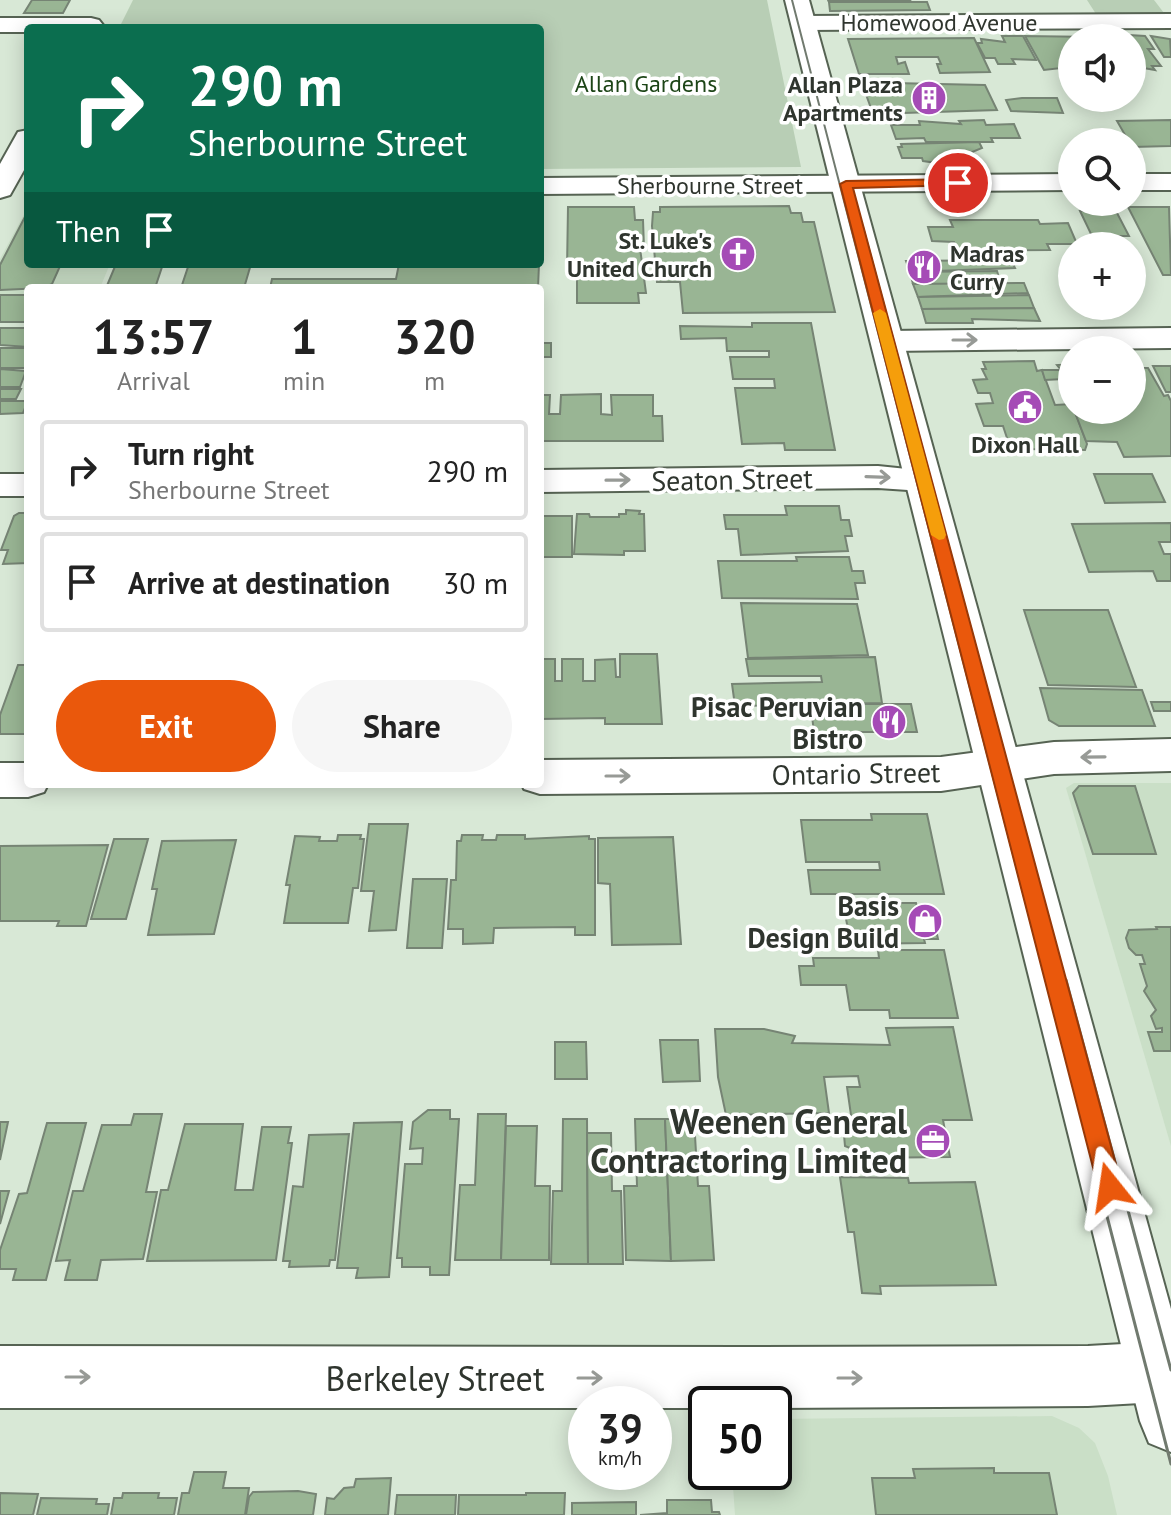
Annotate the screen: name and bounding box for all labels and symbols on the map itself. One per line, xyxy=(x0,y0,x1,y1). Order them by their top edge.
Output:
street label: Homewood Avenue xyxy=(840,7,1038,38)
park label: Allan Gardens xyxy=(575,68,717,99)
place label: Allan Plaza Apartments xyxy=(783,69,903,128)
building icon: Allan Plaza Apartments xyxy=(910,79,948,117)
pin xyxy=(924,149,992,217)
street label: Sherbourne Street xyxy=(617,170,803,201)
place label: St. Luke's United Church xyxy=(567,225,712,284)
church icon: St. Luke's United Church xyxy=(719,235,757,273)
place label: Madras Curry xyxy=(950,238,1025,297)
restaurant icon: Madras Curry xyxy=(905,248,943,286)
one-way arrow xyxy=(951,332,978,347)
public building icon: Dixon Hall xyxy=(1006,388,1044,426)
place label: Dixon Hall xyxy=(971,429,1080,460)
street label: Seaton Street xyxy=(651,459,814,499)
one-way arrow xyxy=(864,470,891,485)
one-way arrow xyxy=(604,472,631,488)
place label: Pisac Peruvian Bistro xyxy=(691,688,863,757)
restaurant icon: Pisac Peruvian Bistro xyxy=(870,703,908,741)
one-way arrow xyxy=(1080,749,1107,765)
street label: Ontario Street xyxy=(771,753,941,793)
one-way arrow xyxy=(604,768,631,784)
place label: Basis Design Build xyxy=(747,887,899,956)
shop icon: Basis Design Build xyxy=(906,902,944,940)
place label: Weenen General Contractoring Limited xyxy=(590,1099,908,1182)
office icon: Weenen General Contractoring Limited xyxy=(914,1122,952,1160)
position arrow xyxy=(1068,1145,1152,1229)
street label: Berkeley Street xyxy=(326,1356,545,1400)
one-way arrow xyxy=(64,1369,91,1385)
one-way arrow xyxy=(576,1370,603,1386)
one-way arrow xyxy=(836,1370,863,1386)
speed limit sign: 50 xyxy=(688,1386,792,1490)

